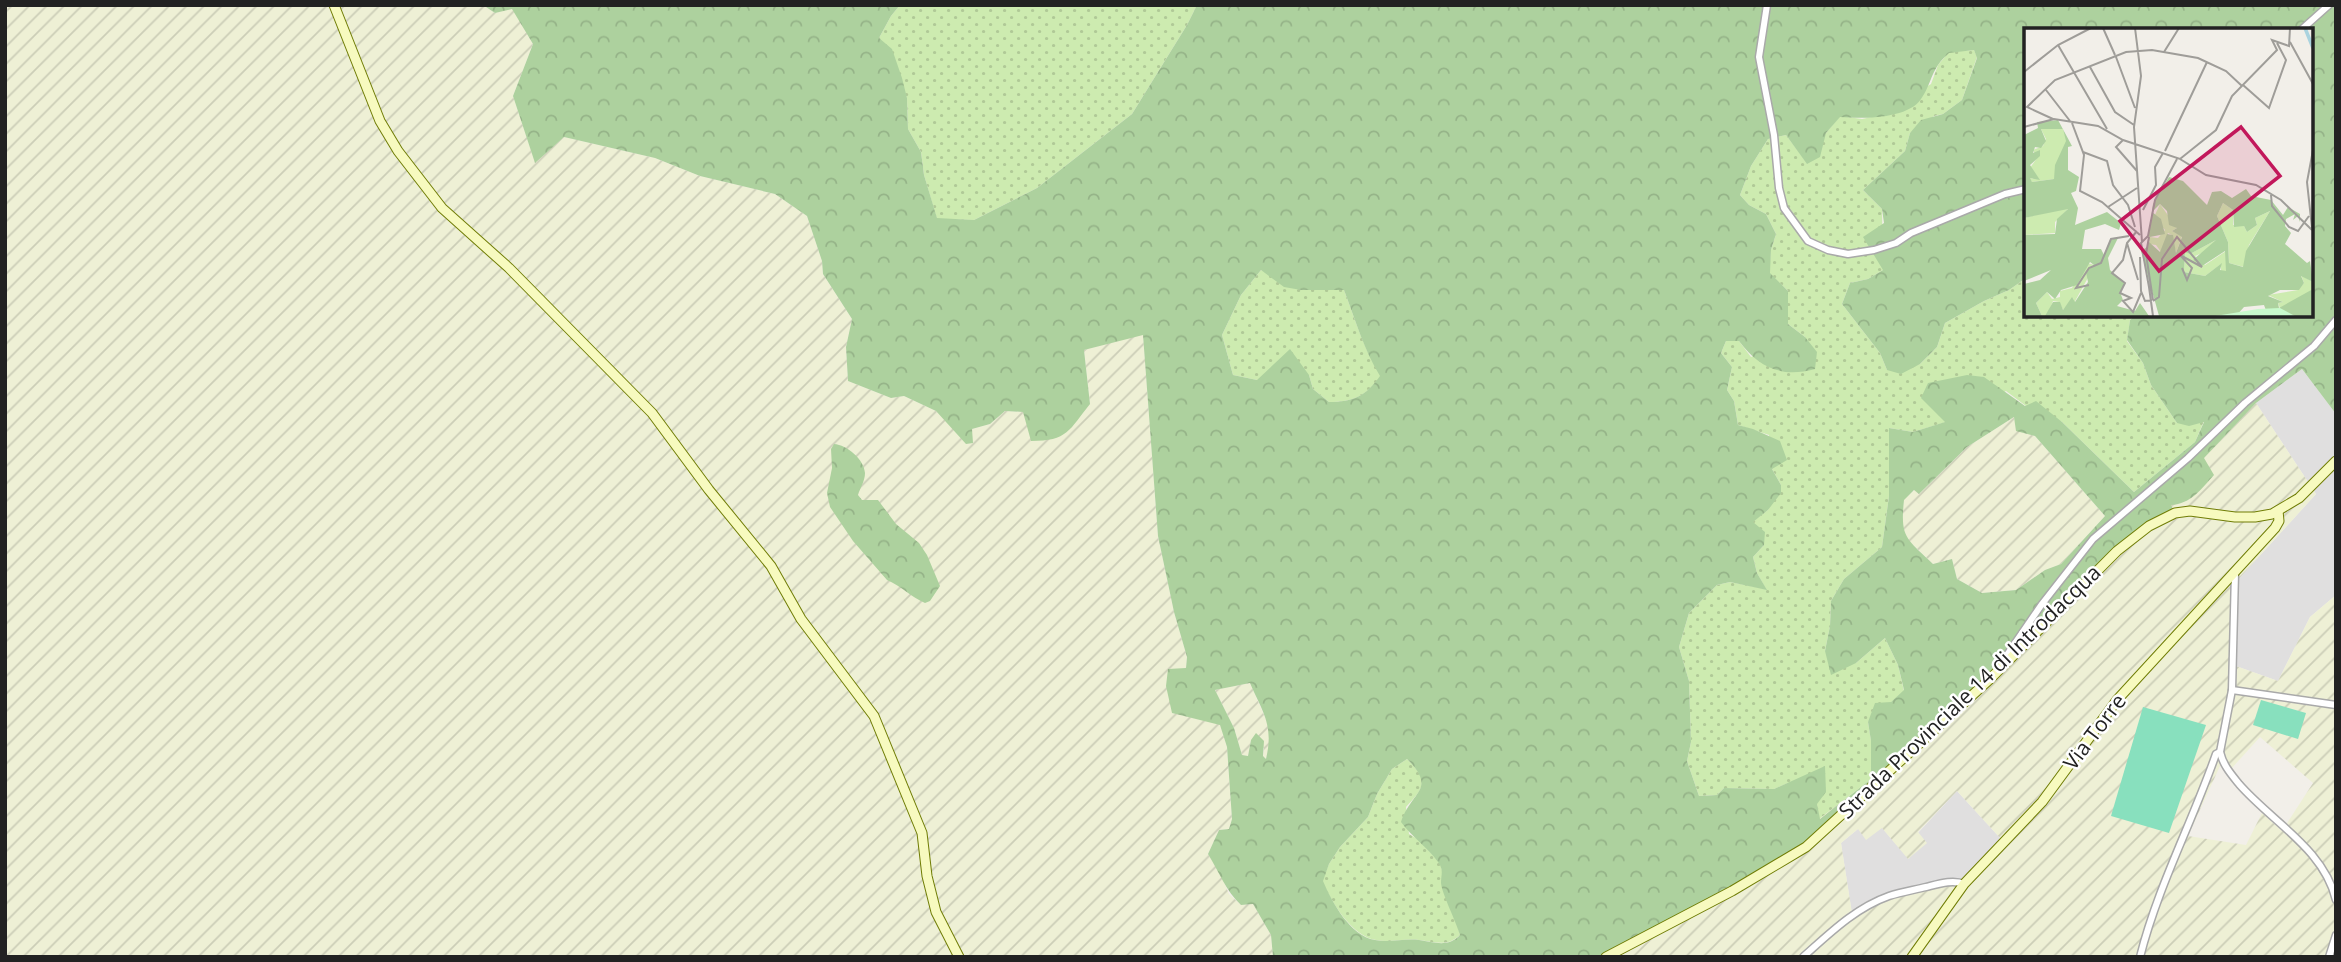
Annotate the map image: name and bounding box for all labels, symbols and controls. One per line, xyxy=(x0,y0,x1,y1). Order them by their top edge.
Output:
inset map xyxy=(2024,28,2313,317)
street label: Strada Provinciale 14 di Introdacqua xyxy=(1832,558,2106,824)
street label: Via Torre xyxy=(2057,688,2132,775)

